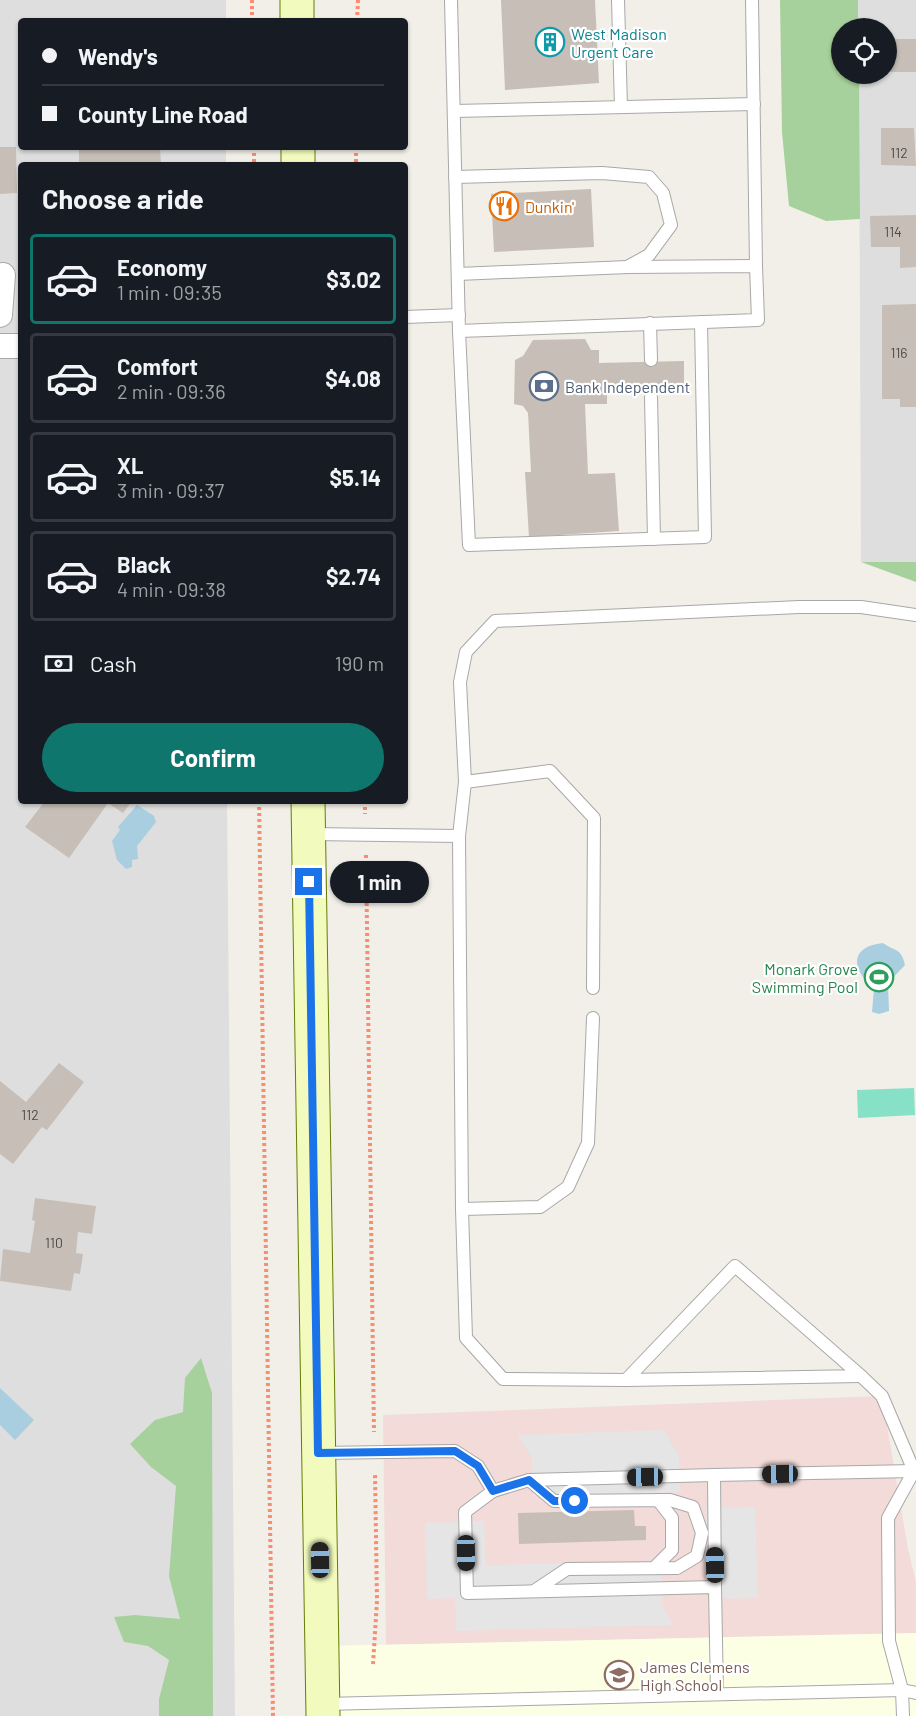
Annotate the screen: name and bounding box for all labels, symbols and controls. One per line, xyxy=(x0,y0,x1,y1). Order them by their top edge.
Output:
map controls xyxy=(831,18,897,84)
button: locate xyxy=(831,18,897,84)
place label: West Madison Urgent Care xyxy=(571,24,667,61)
building icon: West Madison Urgent Care xyxy=(534,26,566,58)
text: Wendy's xyxy=(78,43,158,69)
text: County Line Road xyxy=(78,101,248,127)
house number: 112 xyxy=(890,144,908,161)
text: Choose a ride xyxy=(42,182,204,214)
restaurant icon: Dunkin' xyxy=(488,190,520,222)
place label: Dunkin' xyxy=(525,197,574,216)
house number: 114 xyxy=(884,223,902,240)
icon: car xyxy=(45,252,99,306)
text: Economy xyxy=(117,254,207,280)
text: $3.02 xyxy=(326,266,381,292)
text: 1 min · 09:35 xyxy=(117,280,222,304)
house number: 116 xyxy=(890,344,908,361)
icon: car xyxy=(45,351,99,405)
text: Comfort xyxy=(117,353,198,379)
text: $4.08 xyxy=(325,365,381,391)
bank icon: Bank Independent xyxy=(528,370,560,402)
place label: Bank Independent xyxy=(565,377,690,396)
text: 2 min · 09:36 xyxy=(117,379,225,403)
icon: car xyxy=(45,450,99,504)
text: XL xyxy=(117,452,143,478)
text: $5.14 xyxy=(330,464,381,490)
text: 3 min · 09:37 xyxy=(117,478,224,502)
icon: car xyxy=(45,549,99,603)
text: Black xyxy=(117,551,171,577)
text: $2.74 xyxy=(326,563,381,589)
text: 4 min · 09:38 xyxy=(117,577,226,601)
icon: cash xyxy=(42,647,75,680)
text: Cash xyxy=(90,650,137,676)
text: 190 m xyxy=(335,651,384,675)
button: Confirm xyxy=(42,723,384,792)
callout: 1 min xyxy=(330,861,429,903)
route end xyxy=(295,868,322,895)
text: 1 min xyxy=(358,870,401,894)
place label: Monark Grove Swimming Pool xyxy=(752,959,858,996)
sports icon: Monark Grove Swimming Pool xyxy=(863,961,895,993)
house number: 112 xyxy=(21,1106,39,1123)
house number: 110 xyxy=(45,1234,63,1251)
car xyxy=(762,1465,798,1483)
car xyxy=(627,1468,663,1486)
route start xyxy=(561,1487,588,1514)
car xyxy=(457,1535,475,1571)
car xyxy=(311,1542,329,1578)
car xyxy=(706,1547,724,1583)
place label: James Clemens High School xyxy=(640,1657,750,1694)
school or university icon: James Clemens High School xyxy=(603,1659,635,1691)

